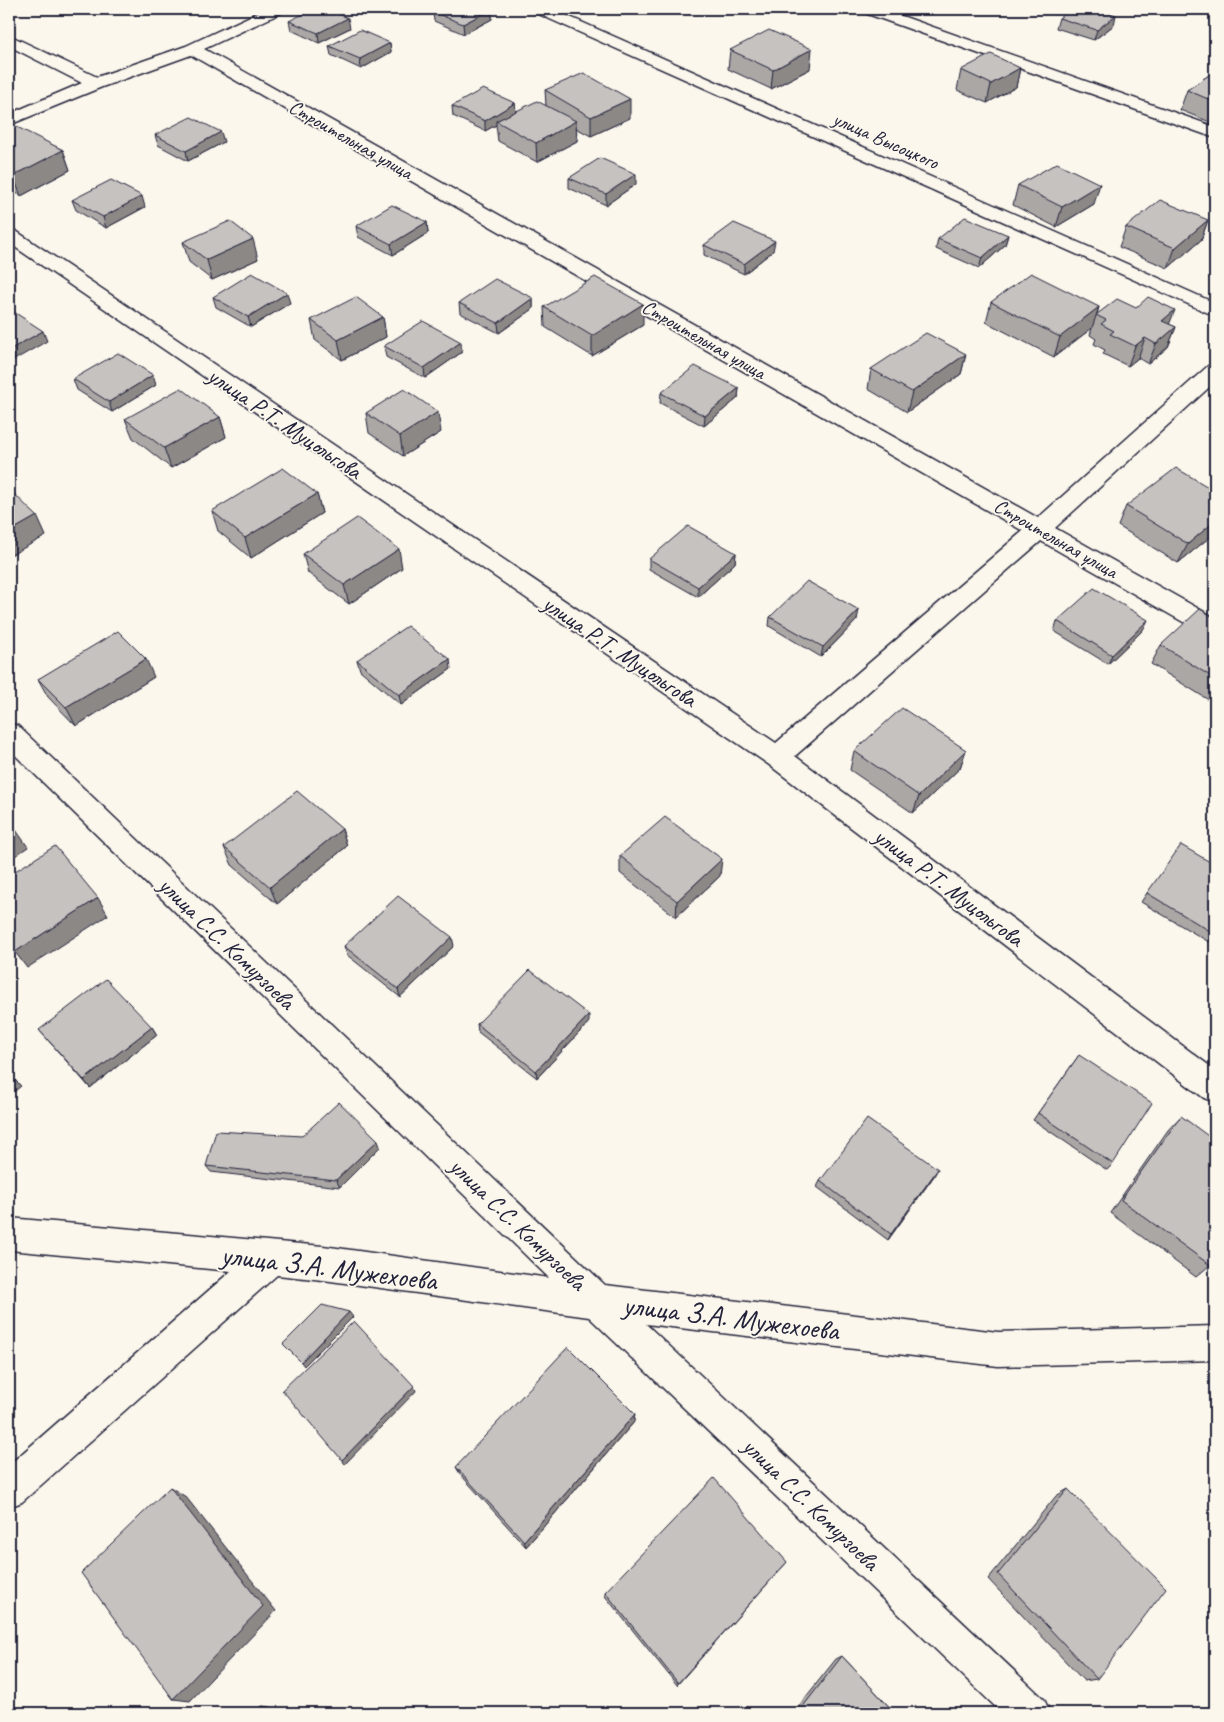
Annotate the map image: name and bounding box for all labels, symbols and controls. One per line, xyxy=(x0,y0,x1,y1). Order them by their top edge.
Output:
street label: Строительная улица xyxy=(285,94,419,186)
street label: улица Высоцкого xyxy=(828,106,943,175)
street label: Строительная улица xyxy=(638,294,772,386)
street label: улица Р.Т. Муцольгова xyxy=(200,359,369,487)
street label: Строительная улица xyxy=(990,493,1124,585)
street label: улица Р.Т. Муцольгова xyxy=(535,587,704,715)
street label: улица Р.Т. Муцольгова xyxy=(867,820,1031,954)
street label: улица С.С. Комурзоева xyxy=(151,869,303,1017)
street label: улица С.С. Комурзоева xyxy=(442,1150,594,1298)
street label: улица З.А. Мужехоева xyxy=(217,1236,441,1299)
street label: улица З.А. Мужехоева xyxy=(619,1286,843,1349)
street label: улица С.С. Комурзоева xyxy=(735,1430,887,1578)

